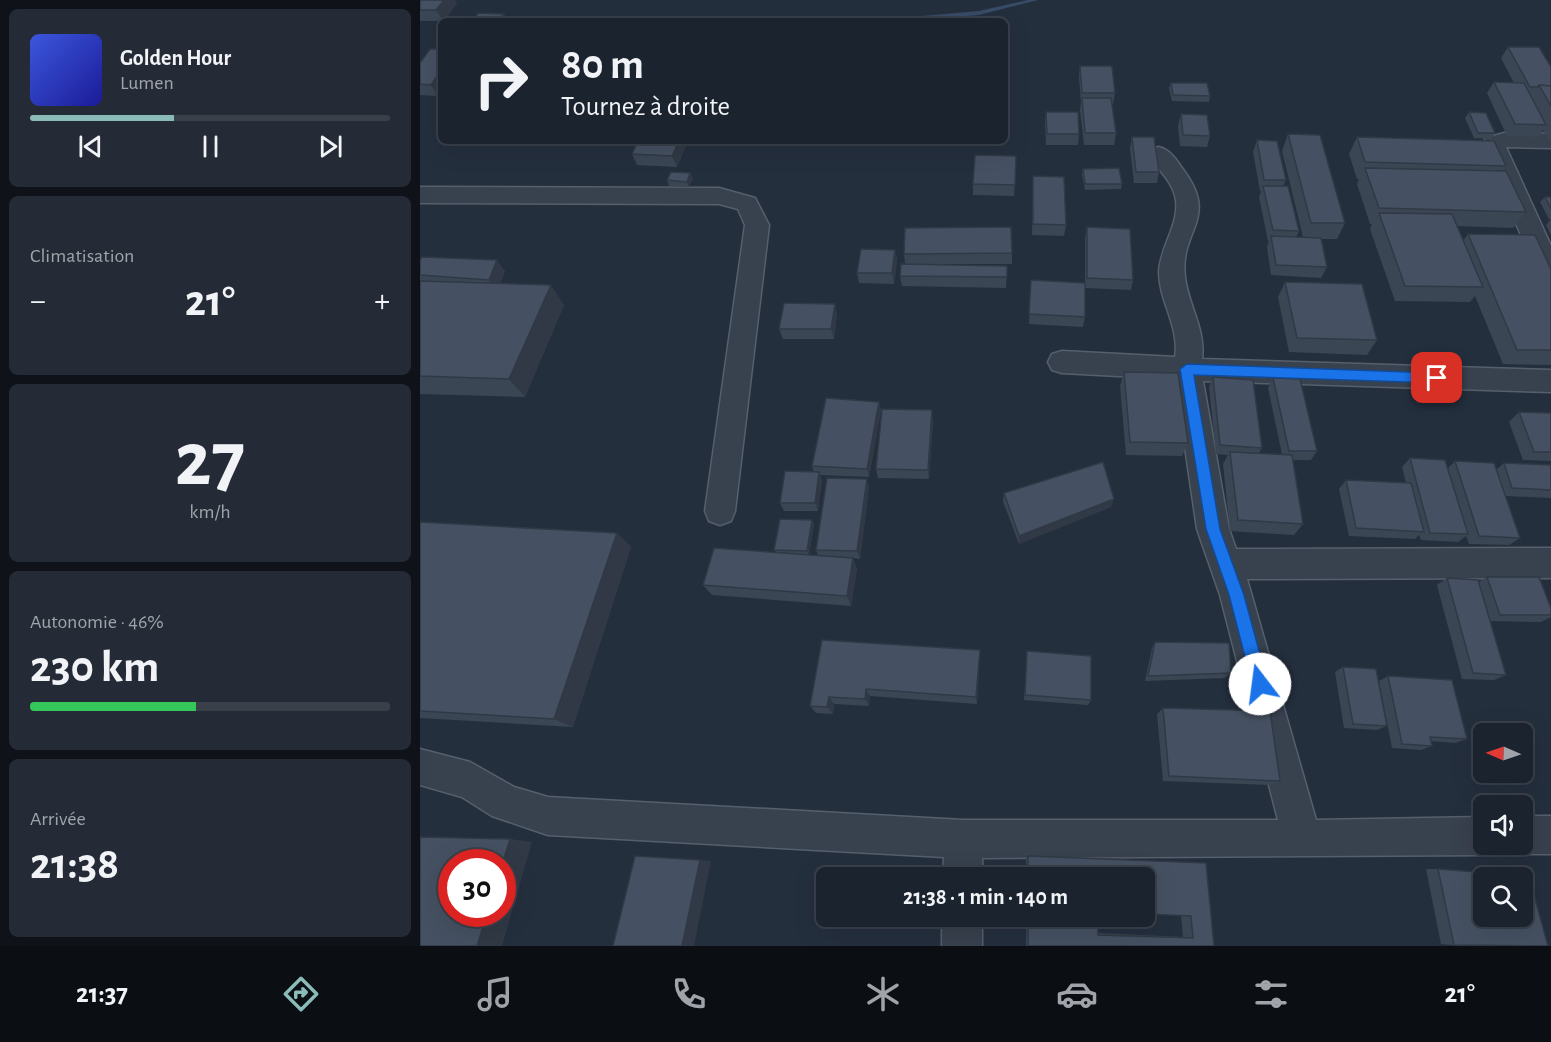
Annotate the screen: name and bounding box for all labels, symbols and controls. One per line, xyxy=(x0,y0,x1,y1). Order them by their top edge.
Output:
icon: right xyxy=(462,42,540,120)
text: 80 m xyxy=(561,44,644,86)
text: Golden Hour xyxy=(120,47,231,69)
text: Lumen xyxy=(120,73,174,93)
text: Tournez à droite xyxy=(561,93,730,120)
icon: previous xyxy=(74,130,107,163)
icon: pause xyxy=(194,130,227,163)
icon: next xyxy=(314,130,347,163)
text: Climatisation xyxy=(30,246,134,266)
text: 21° xyxy=(185,279,235,324)
text: − xyxy=(30,285,46,318)
text: + xyxy=(374,285,390,318)
pin xyxy=(1411,352,1462,403)
icon: arrive xyxy=(1420,361,1453,394)
text: 27 xyxy=(175,422,245,500)
text: km/h xyxy=(189,502,231,522)
text: Autonomie · 46% xyxy=(30,612,164,632)
text: 230 km xyxy=(30,645,159,690)
position arrow xyxy=(1228,652,1292,716)
north arrow xyxy=(1473,723,1533,783)
map controls xyxy=(1473,723,1533,927)
button: sound xyxy=(1473,795,1533,855)
text: Arrivée xyxy=(30,809,86,829)
text: 21:38 xyxy=(30,842,119,887)
speed limit sign: 30 xyxy=(438,849,516,927)
button: search xyxy=(1473,867,1533,927)
text: 21:38 · 1 min · 140 m xyxy=(903,886,1068,908)
icon: directions xyxy=(280,973,322,1015)
icon: music xyxy=(474,973,516,1015)
icon: phone xyxy=(668,973,710,1015)
icon: climate xyxy=(862,973,904,1015)
icon: car xyxy=(1056,973,1098,1015)
icon: filters xyxy=(1250,973,1292,1015)
text: 21:37 xyxy=(76,980,128,1007)
text: 21° xyxy=(1445,980,1475,1007)

